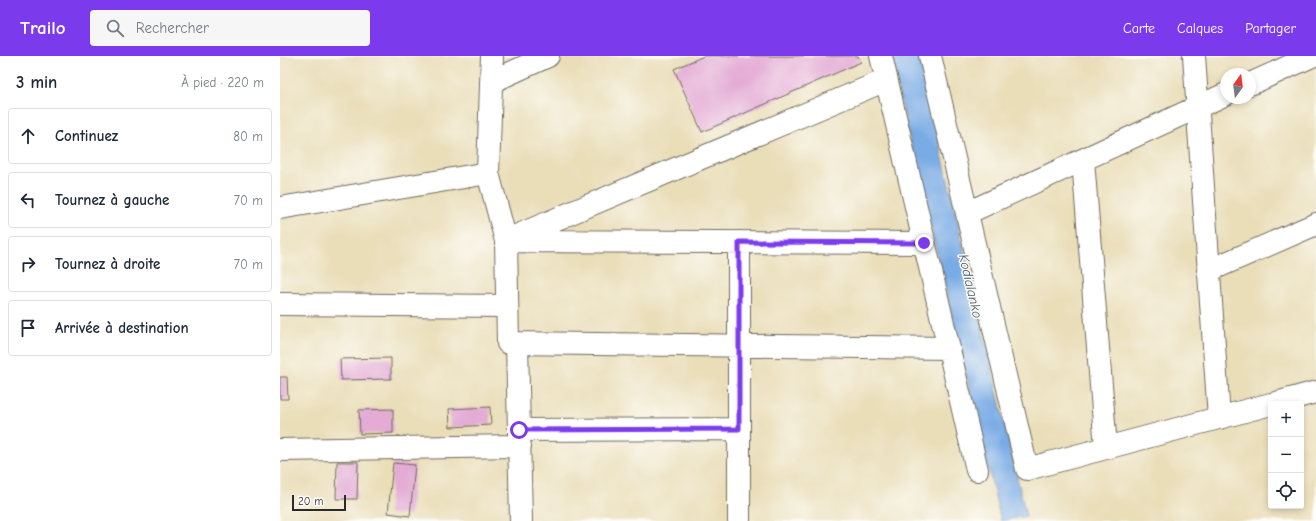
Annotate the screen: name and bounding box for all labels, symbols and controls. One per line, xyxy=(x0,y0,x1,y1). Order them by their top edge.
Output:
search box xyxy=(90,10,370,46)
text: Trailo xyxy=(20,17,66,39)
icon: search xyxy=(104,17,126,39)
text: Rechercher xyxy=(136,19,209,37)
text: Carte xyxy=(1123,20,1155,37)
text: Calques xyxy=(1177,20,1223,37)
text: Partager xyxy=(1245,20,1296,37)
north arrow xyxy=(1220,68,1256,104)
text: 3 min xyxy=(16,73,57,92)
text: À pied · 220 m xyxy=(181,75,264,90)
icon: ahead xyxy=(17,125,39,147)
text: Continuez xyxy=(55,127,118,145)
text: 80 m xyxy=(233,129,263,144)
icon: left xyxy=(17,189,39,211)
text: Tournez à gauche xyxy=(55,191,169,209)
text: 70 m xyxy=(234,193,263,208)
route end xyxy=(915,234,933,252)
water label: Kodialanko xyxy=(955,252,986,320)
icon: right xyxy=(17,253,39,275)
text: Tournez à droite xyxy=(55,255,160,273)
text: 70 m xyxy=(234,257,263,272)
icon: arrive xyxy=(17,317,39,339)
text: Arrivée à destination xyxy=(55,319,189,337)
map controls xyxy=(1268,401,1304,509)
button: + xyxy=(1268,401,1304,437)
route start xyxy=(510,421,528,439)
button: − xyxy=(1268,437,1304,473)
button: locate xyxy=(1268,473,1304,509)
scale bar xyxy=(292,493,346,512)
text: 20 m xyxy=(298,495,323,508)

